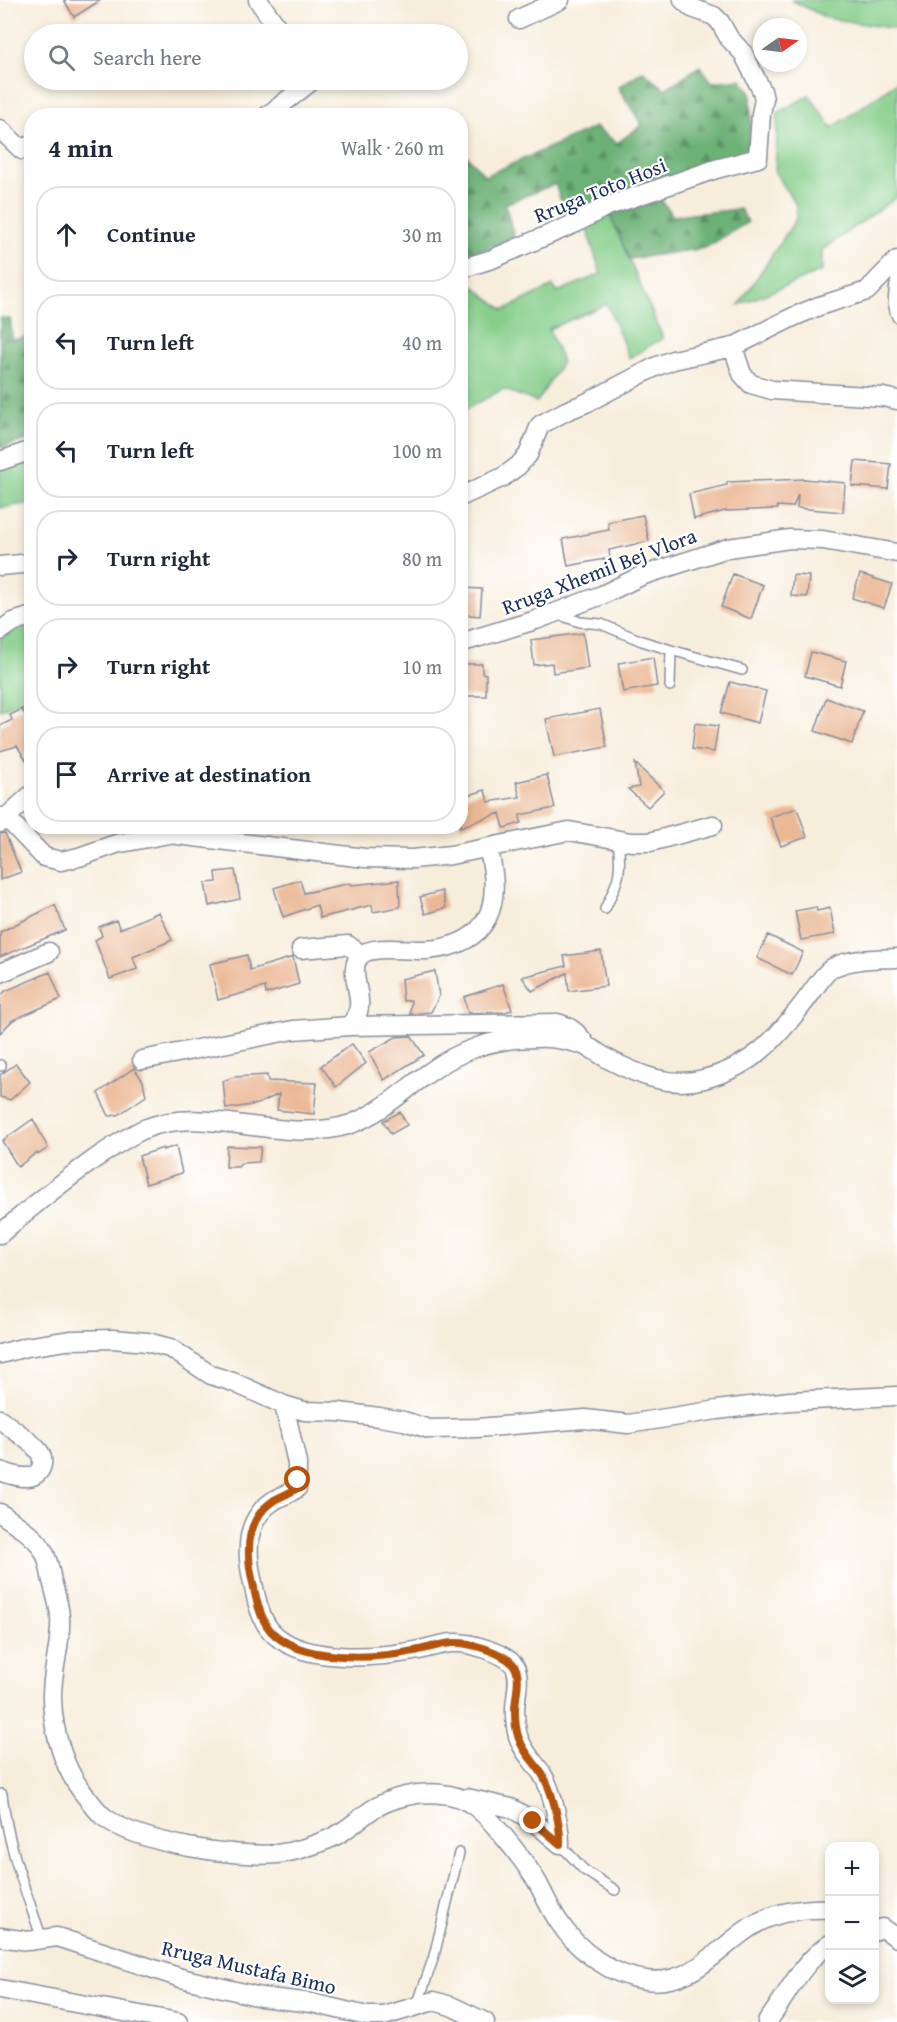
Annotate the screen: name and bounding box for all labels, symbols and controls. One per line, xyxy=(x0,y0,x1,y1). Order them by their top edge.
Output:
north arrow xyxy=(753,18,807,72)
search box xyxy=(24,24,468,90)
icon: search xyxy=(45,41,78,74)
text: Search here xyxy=(93,41,202,73)
text: 4 min xyxy=(48,128,113,167)
text: Walk · 260 m xyxy=(341,133,444,162)
street label: Rruga Toto Hosi xyxy=(529,149,671,231)
icon: ahead xyxy=(50,218,83,251)
text: Continue xyxy=(107,218,196,250)
text: 30 m xyxy=(402,220,442,249)
icon: left xyxy=(50,326,83,359)
text: Turn left xyxy=(107,326,194,358)
text: 40 m xyxy=(402,328,442,357)
icon: left xyxy=(50,434,83,467)
text: Turn left xyxy=(107,434,194,466)
text: 100 m xyxy=(392,436,442,465)
street label: Rruga Xhemil Bej Vlora xyxy=(497,520,701,622)
icon: right xyxy=(50,542,83,575)
text: Turn right xyxy=(107,542,210,574)
text: 80 m xyxy=(402,544,442,573)
icon: right xyxy=(50,650,83,683)
text: Turn right xyxy=(107,650,210,682)
text: 10 m xyxy=(402,652,442,681)
icon: arrive xyxy=(50,758,83,791)
text: Arrive at destination xyxy=(107,758,311,790)
route start xyxy=(284,1466,310,1492)
route end xyxy=(519,1807,545,1833)
map controls xyxy=(825,1842,879,2004)
button: + xyxy=(825,1842,879,1896)
button: − xyxy=(825,1896,879,1950)
street label: Rruga Mustafa Bimo xyxy=(159,1932,339,2002)
button: layers xyxy=(825,1950,879,2004)

